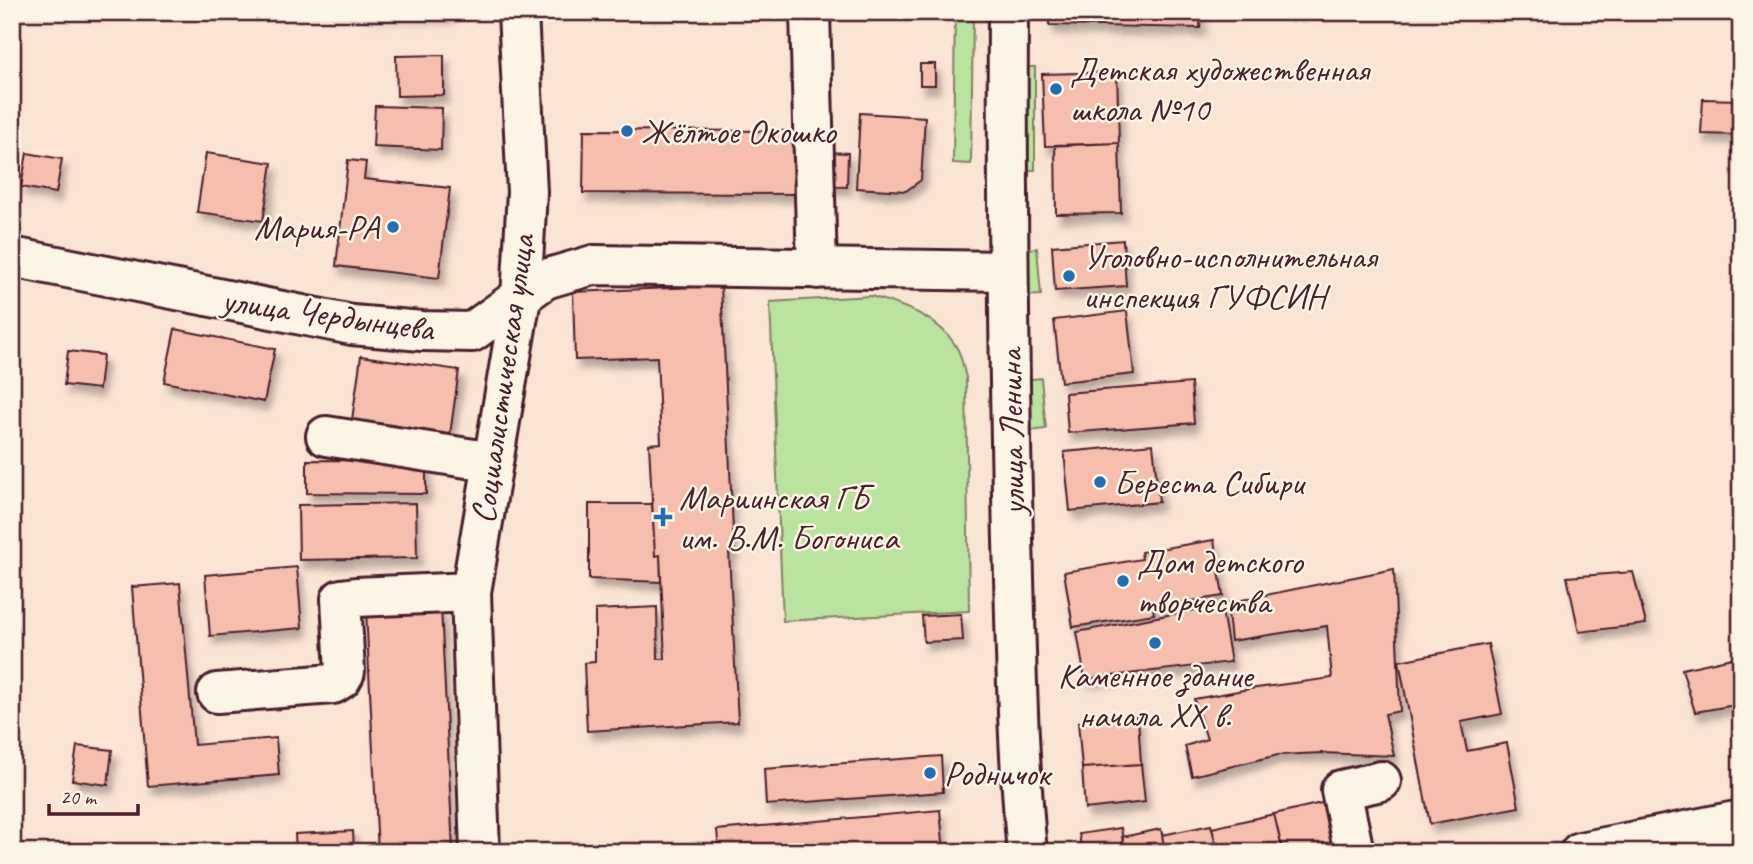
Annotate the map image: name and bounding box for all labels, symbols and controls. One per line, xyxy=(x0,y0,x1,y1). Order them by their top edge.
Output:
place label: Детская художественная школа №10 xyxy=(1070,47,1372,132)
marker: Детская художественная школа №10 xyxy=(1048,81,1064,97)
place label: Жёлтое Окошко xyxy=(641,109,837,154)
marker: Жёлтое Окошко xyxy=(619,123,635,139)
place label: Мария-РА xyxy=(254,205,380,250)
marker: Мария-РА xyxy=(385,219,401,235)
street label: Социалистическая улица xyxy=(460,230,545,526)
place label: Уголовно-исполнительная инспекция ГУФСИН xyxy=(1083,234,1379,319)
marker: Уголовно-исполнительная инспекция ГУФСИН xyxy=(1061,268,1077,284)
street label: улица Чердынцева xyxy=(217,277,439,352)
street label: улица Ленина xyxy=(988,346,1035,518)
place label: Береста Сибири xyxy=(1114,460,1307,505)
marker: Береста Сибири xyxy=(1092,474,1108,490)
place label: Мариинская ГБ им. В.М. Богониса xyxy=(679,475,901,560)
marker: Мариинская ГБ им. В.М. Богониса xyxy=(653,507,673,527)
place label: Дом детского творчества xyxy=(1137,539,1304,624)
marker: Дом детского творчества xyxy=(1115,573,1131,589)
marker: Каменное здание начала XX в. xyxy=(1147,635,1163,651)
place label: Каменное здание начала XX в. xyxy=(1058,653,1255,738)
place label: Родничок xyxy=(944,751,1053,796)
marker: Родничок xyxy=(922,765,938,781)
scale bar xyxy=(49,773,138,817)
text: 20 m xyxy=(60,784,98,810)

